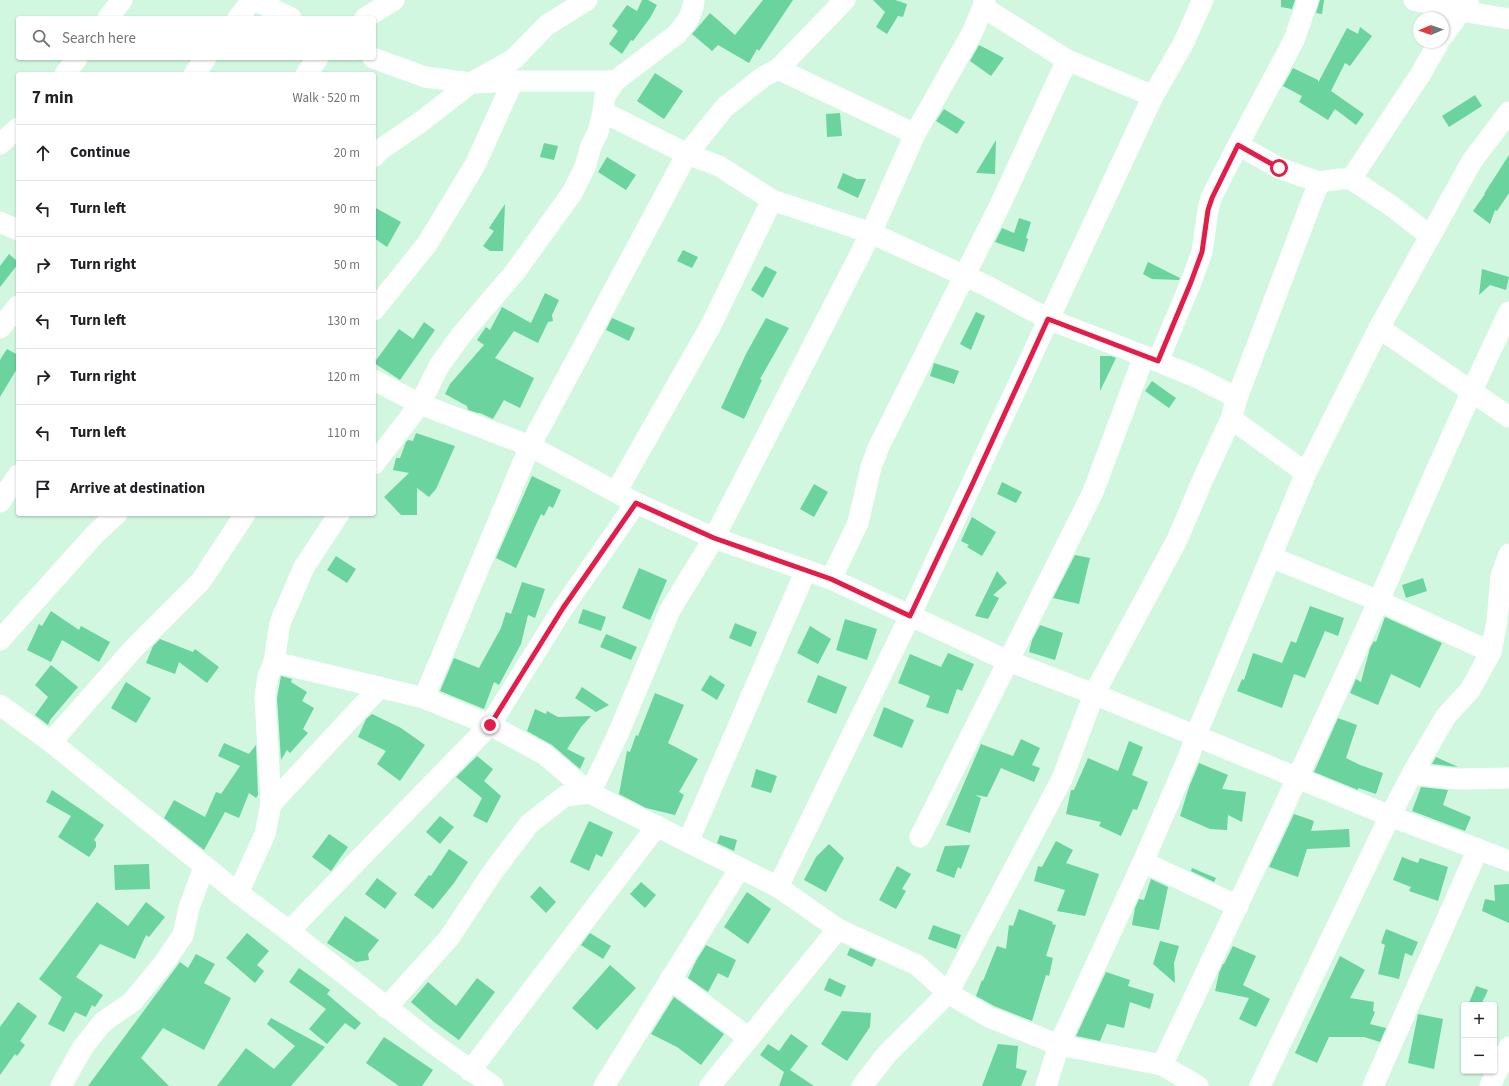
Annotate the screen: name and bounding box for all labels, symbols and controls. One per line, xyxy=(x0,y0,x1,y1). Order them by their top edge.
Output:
north arrow xyxy=(1413,12,1449,48)
search box xyxy=(16,16,376,60)
icon: search xyxy=(30,27,52,49)
text: Search here xyxy=(62,28,136,49)
text: 7 min xyxy=(32,86,73,110)
text: Walk · 520 m xyxy=(292,89,360,107)
icon: ahead xyxy=(32,142,54,164)
text: Continue xyxy=(70,142,130,163)
text: 20 m xyxy=(334,144,360,162)
route start xyxy=(1270,159,1288,177)
icon: left xyxy=(32,198,54,220)
text: Turn left xyxy=(70,198,126,219)
text: 90 m xyxy=(334,200,360,218)
icon: right xyxy=(32,254,54,276)
text: Turn right xyxy=(70,254,136,275)
text: 50 m xyxy=(334,256,360,274)
icon: left xyxy=(32,310,54,332)
text: Turn left xyxy=(70,310,126,331)
text: 130 m xyxy=(327,312,360,330)
icon: right xyxy=(32,366,54,388)
text: Turn right xyxy=(70,366,136,387)
text: 120 m xyxy=(327,368,360,386)
icon: left xyxy=(32,422,54,444)
text: Turn left xyxy=(70,422,126,443)
text: 110 m xyxy=(327,424,360,442)
icon: arrive xyxy=(32,478,54,500)
text: Arrive at destination xyxy=(70,478,205,499)
route end xyxy=(481,716,499,734)
map controls xyxy=(1461,1002,1497,1074)
button: + xyxy=(1461,1002,1497,1038)
button: − xyxy=(1461,1038,1497,1074)

